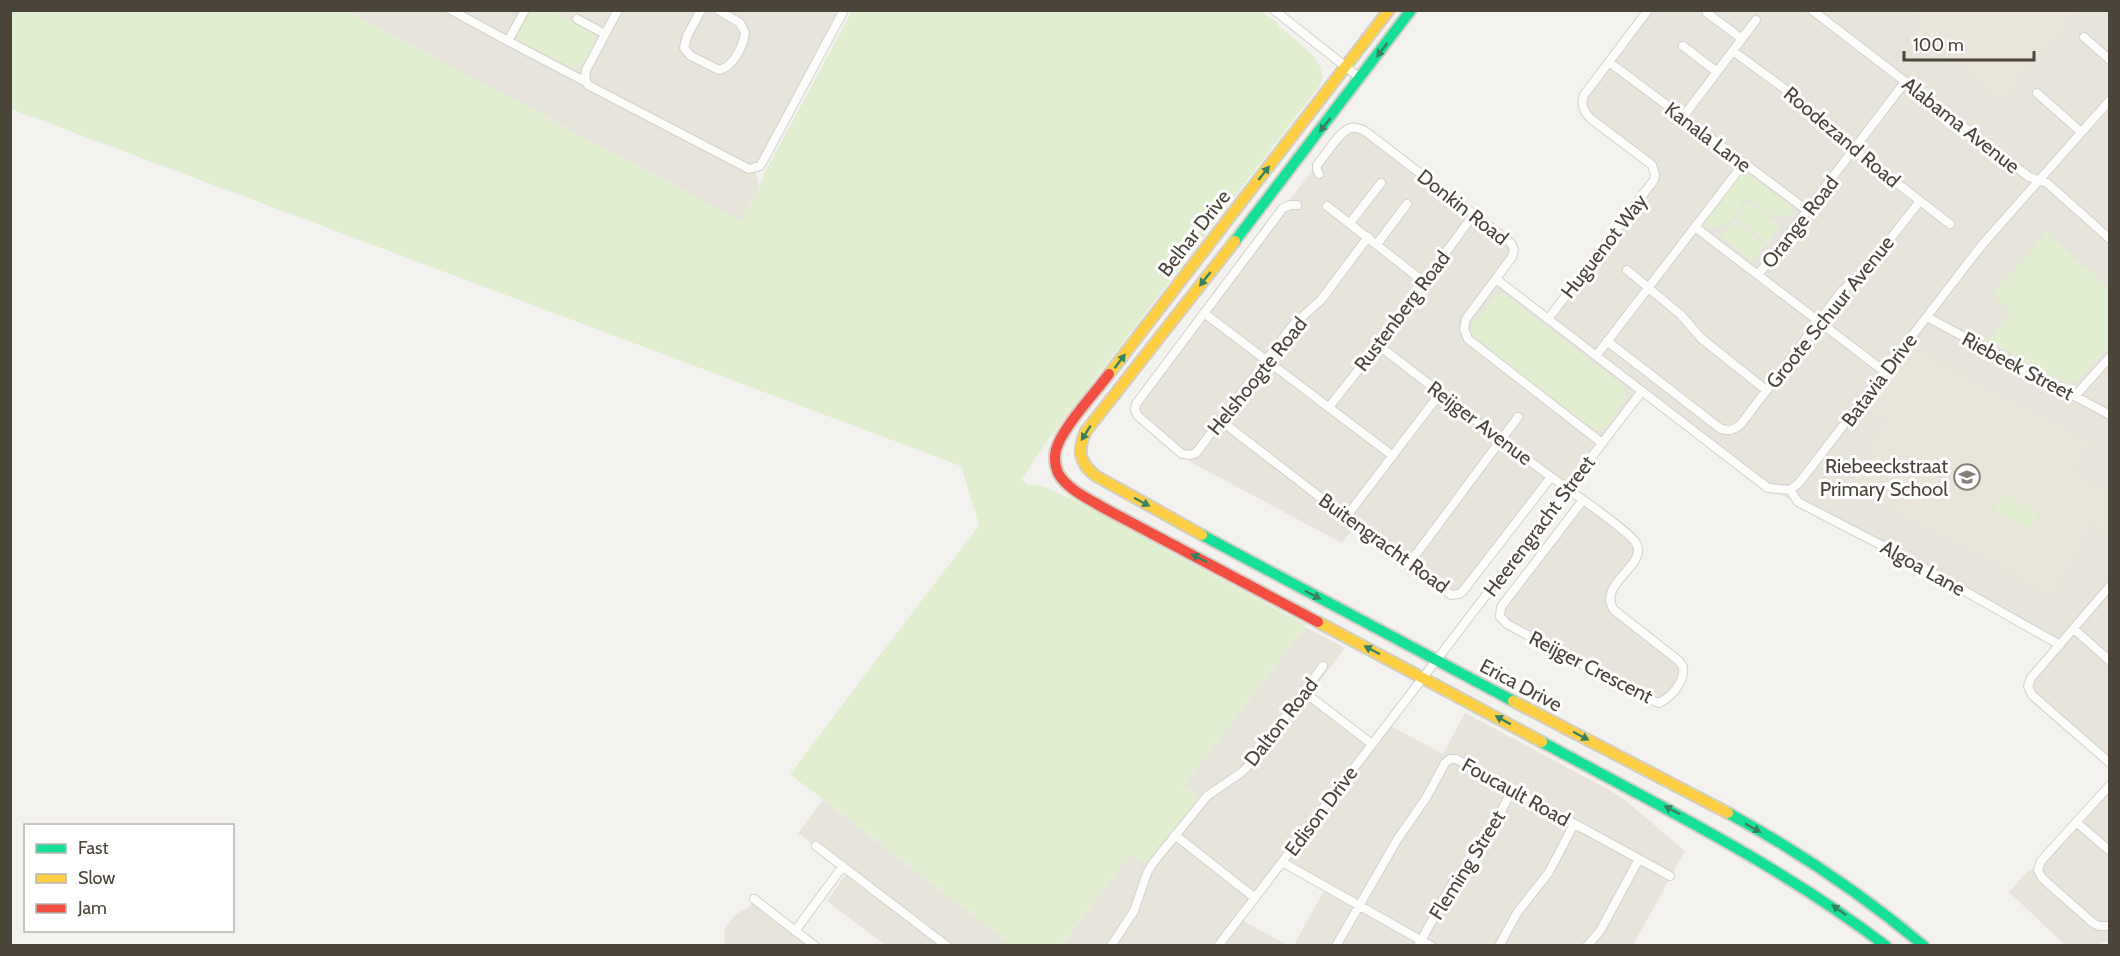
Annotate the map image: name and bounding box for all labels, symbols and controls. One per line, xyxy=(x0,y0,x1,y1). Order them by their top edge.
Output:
scale bar xyxy=(1904,24,2034,62)
text: 100 m xyxy=(1913,34,1964,56)
one-way arrow xyxy=(1376,41,1388,57)
street label: Alabama Avenue xyxy=(1898,72,2024,178)
street label: Roodezand Road xyxy=(1779,81,1905,193)
street label: Kanala Lane xyxy=(1660,97,1756,177)
one-way arrow xyxy=(1319,117,1331,132)
street label: Donkin Road xyxy=(1413,164,1513,250)
one-way arrow xyxy=(1258,165,1270,181)
street label: Orange Road xyxy=(1757,171,1843,273)
street label: Belhar Drive xyxy=(1153,185,1235,281)
street label: Huguenot Way xyxy=(1556,189,1652,303)
street label: Groote Schuur Avenue xyxy=(1761,231,1899,393)
street label: Rustenberg Road xyxy=(1349,246,1455,376)
one-way arrow xyxy=(1199,271,1212,287)
street label: Helshoogte Road xyxy=(1202,312,1312,440)
street label: Riebeek Street xyxy=(1958,327,2078,406)
street label: Batavia Drive xyxy=(1836,329,1922,431)
one-way arrow xyxy=(1113,353,1125,368)
street label: Reijger Avenue xyxy=(1423,376,1537,470)
one-way arrow xyxy=(1080,425,1091,441)
street label: Heerengracht Street xyxy=(1478,451,1600,601)
place label: Riebeeckstraat Primary School xyxy=(1820,454,1948,501)
school or university icon: Riebeeckstraat Primary School xyxy=(1952,462,1982,492)
street label: Buitengracht Road xyxy=(1314,488,1454,598)
one-way arrow xyxy=(1133,497,1150,507)
street label: Algoa Lane xyxy=(1877,535,1969,601)
one-way arrow xyxy=(1191,553,1208,563)
one-way arrow xyxy=(1305,590,1322,600)
street label: Reijger Crescent xyxy=(1525,626,1657,708)
one-way arrow xyxy=(1363,645,1380,655)
street label: Erica Drive xyxy=(1476,653,1566,717)
street label: Dalton Road xyxy=(1239,673,1323,771)
one-way arrow xyxy=(1495,716,1512,726)
one-way arrow xyxy=(1572,731,1589,741)
street label: Foucault Road xyxy=(1458,753,1574,831)
street label: Edison Drive xyxy=(1280,761,1362,861)
street label: Fleming Street xyxy=(1424,806,1510,924)
one-way arrow xyxy=(1663,806,1681,816)
one-way arrow xyxy=(1745,823,1762,833)
legend xyxy=(24,824,234,932)
text: Fast xyxy=(78,837,109,859)
text: Slow xyxy=(78,867,115,889)
text: Jam xyxy=(77,897,107,919)
one-way arrow xyxy=(1832,904,1848,916)

